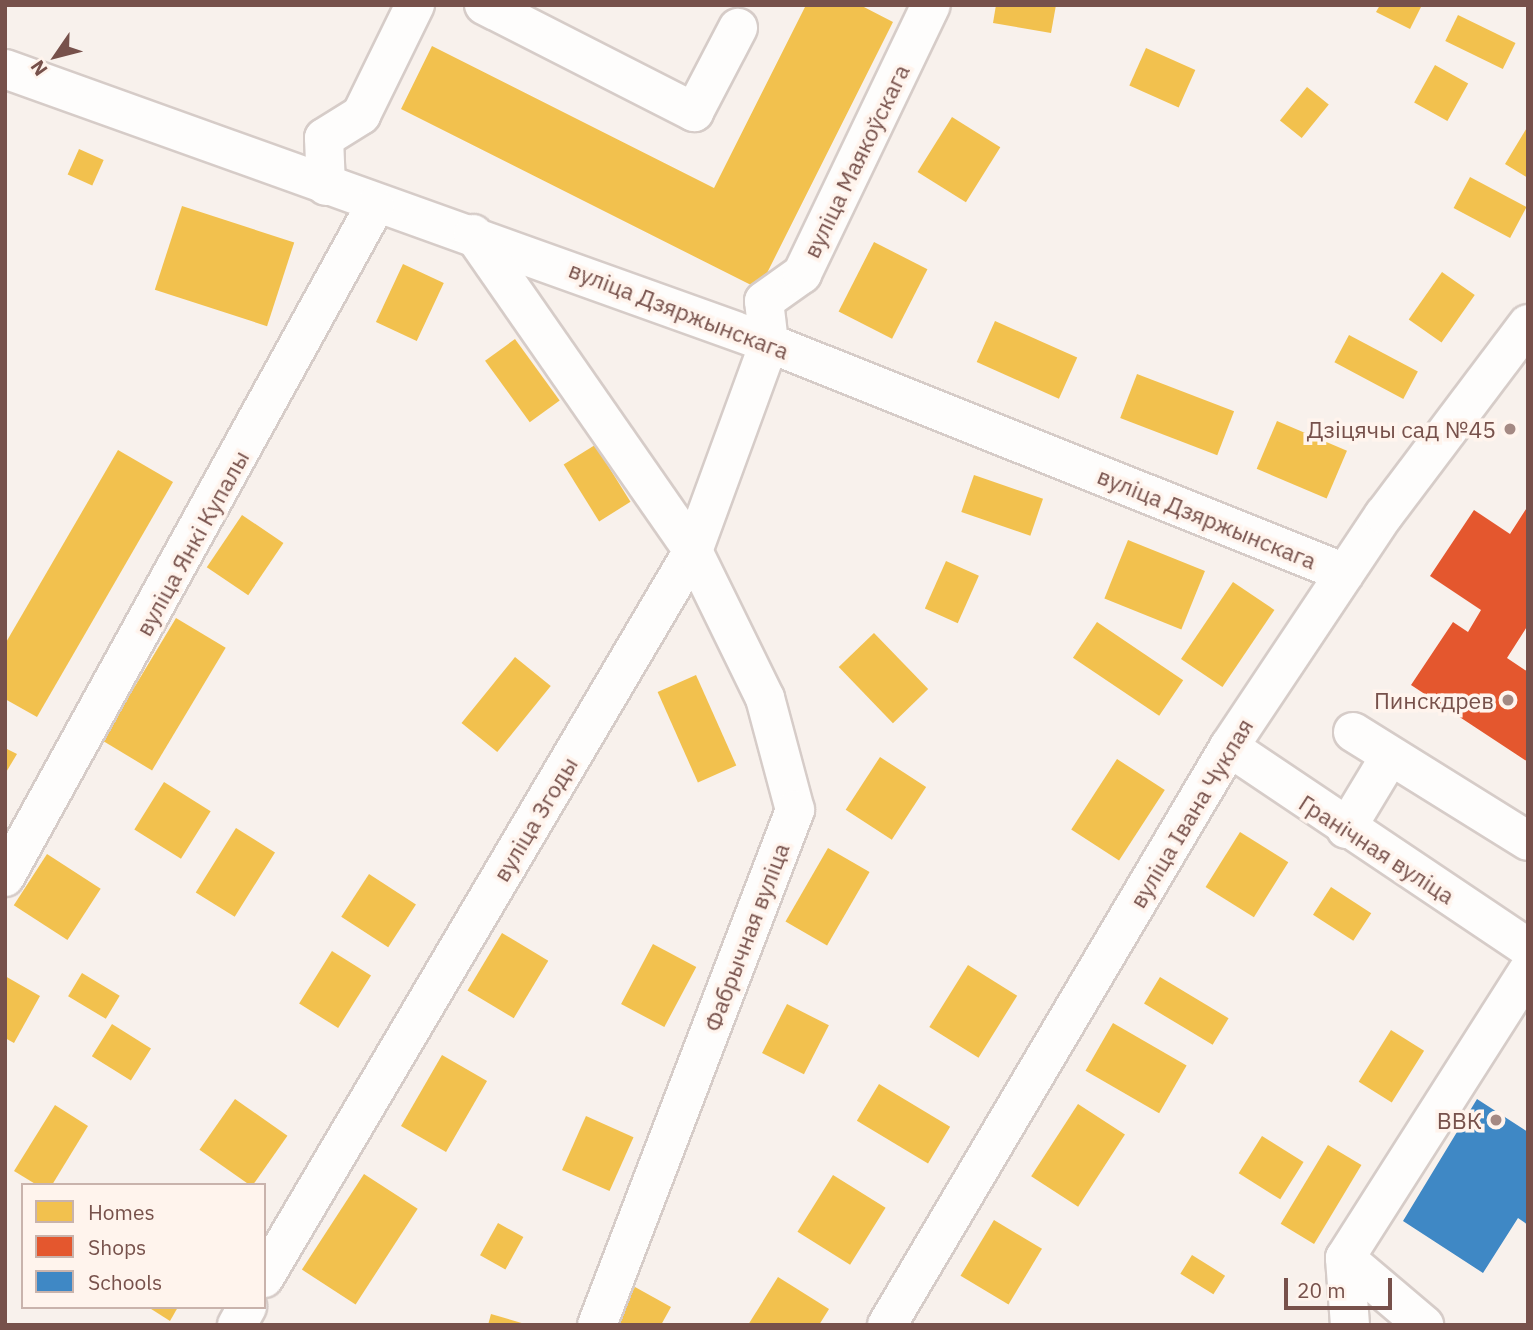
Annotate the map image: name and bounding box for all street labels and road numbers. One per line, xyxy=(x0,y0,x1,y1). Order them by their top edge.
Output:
street label: вуліца Маякоўскага xyxy=(797,60,915,262)
street label: вуліца Дзяржынскага xyxy=(565,255,793,365)
street label: вуліца Янкі Купалы xyxy=(130,446,254,640)
street label: вуліца Дзяржынскага xyxy=(1094,461,1320,575)
street label: вуліца Івана Чуклая xyxy=(1124,713,1258,913)
street label: вуліца Згоды xyxy=(487,752,583,886)
street label: Гранічная вуліца xyxy=(1294,789,1460,909)
street label: Фабрычная вуліца xyxy=(697,839,795,1035)

